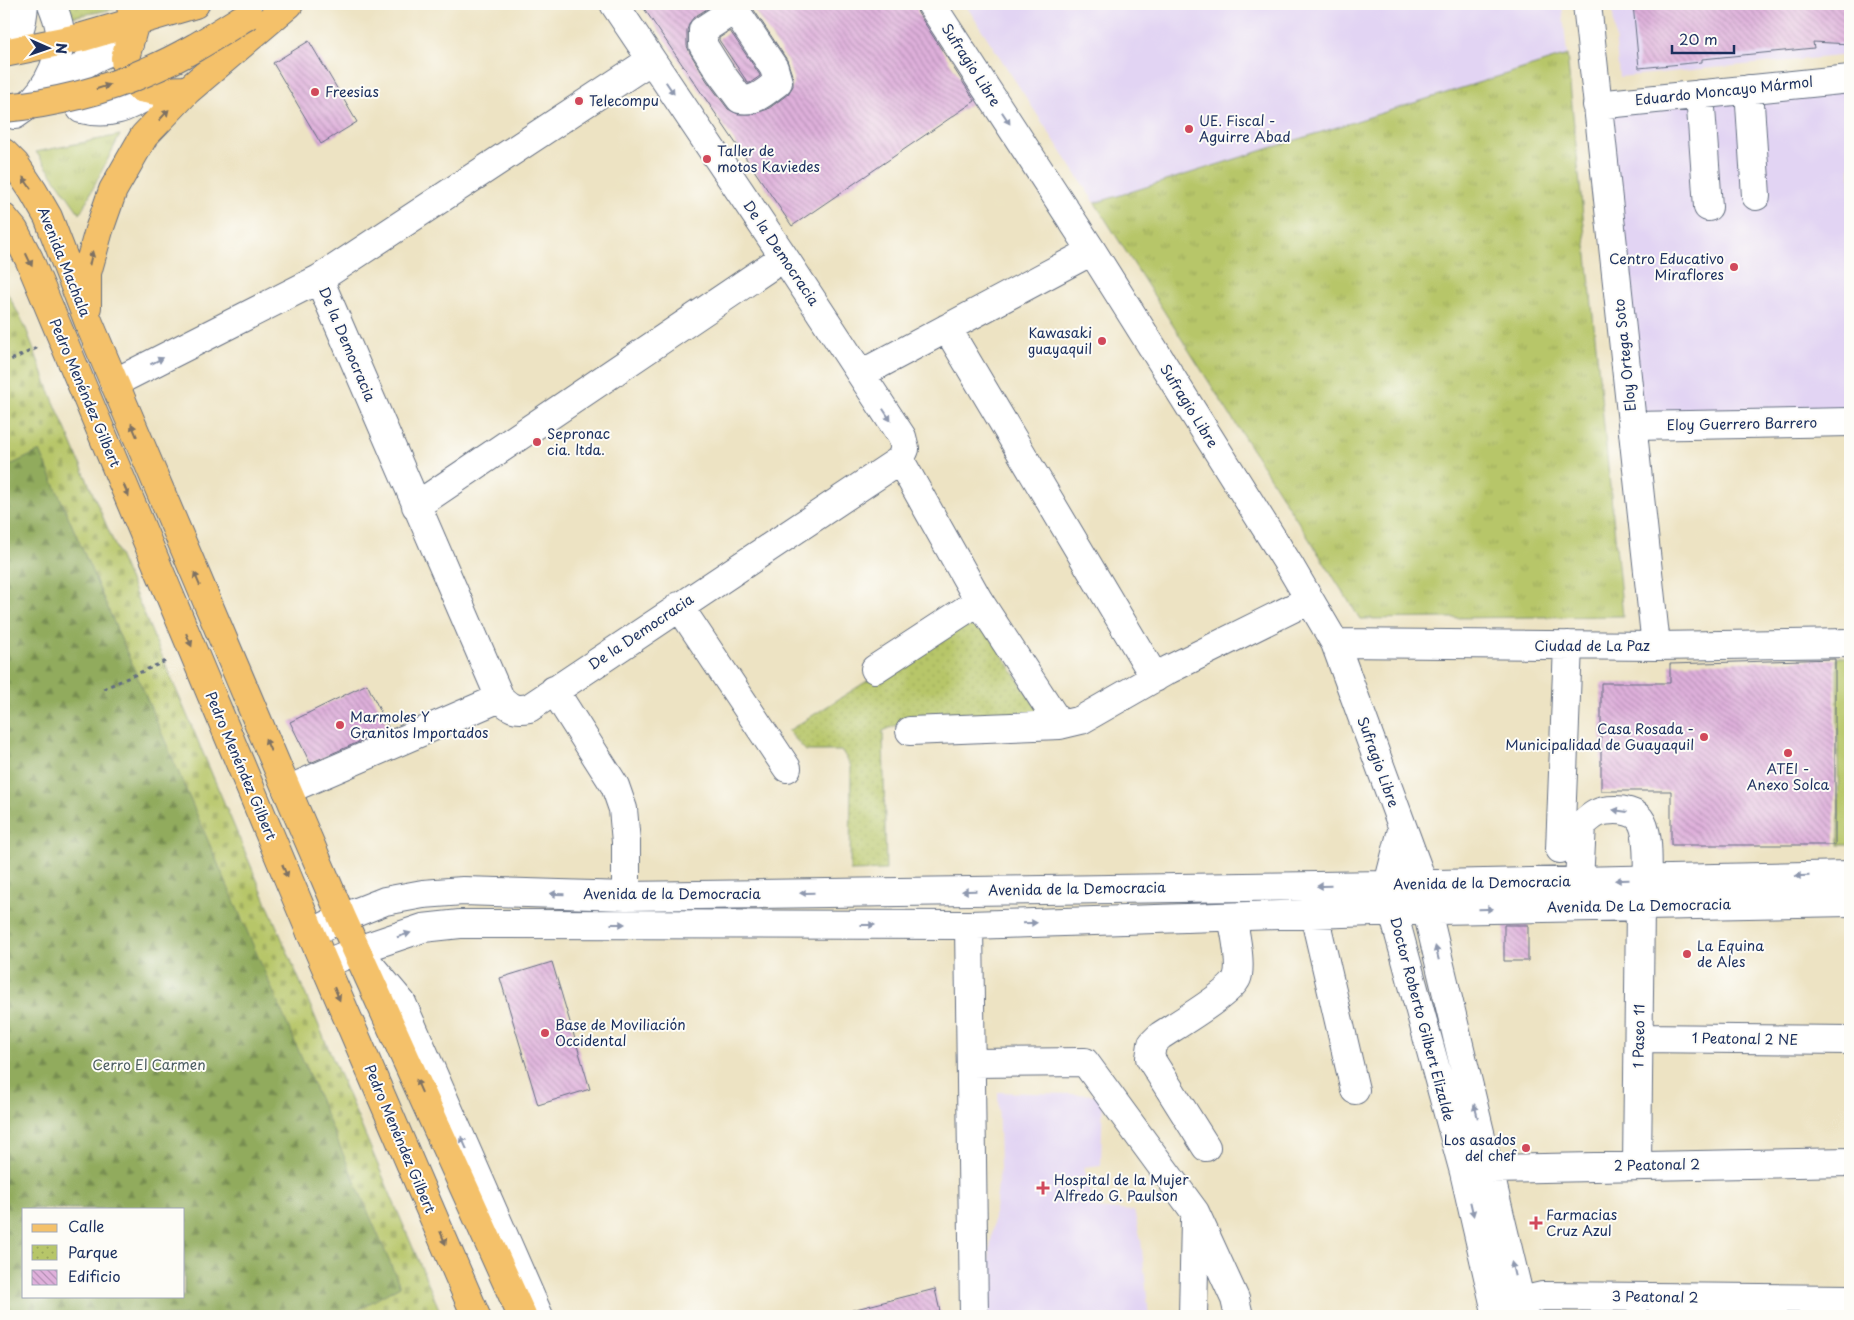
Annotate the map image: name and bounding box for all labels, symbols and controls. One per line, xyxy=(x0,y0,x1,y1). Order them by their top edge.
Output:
street label: Sufragio Libre xyxy=(937,19,1006,111)
north arrow xyxy=(22,22,72,72)
scale bar xyxy=(1672,22,1734,54)
text: 20 m xyxy=(1679,27,1718,50)
text: N xyxy=(51,43,72,54)
street label: Eduardo Moncayo Mármol xyxy=(1634,71,1814,110)
place label: Freesias xyxy=(325,81,379,102)
one-way arrow xyxy=(665,81,675,95)
one-way arrow xyxy=(95,83,110,91)
marker: Freesias xyxy=(309,86,321,98)
place label: Telecompu xyxy=(589,90,659,111)
marker: Telecompu xyxy=(573,95,585,107)
one-way arrow xyxy=(158,109,170,121)
place label: UE. Fiscal - Aguirre Abad xyxy=(1199,110,1291,147)
one-way arrow xyxy=(1001,111,1010,124)
marker: UE. Fiscal - Aguirre Abad xyxy=(1183,123,1195,135)
place label: Taller de motos Kaviedes xyxy=(717,140,820,177)
marker: Taller de motos Kaviedes xyxy=(701,153,713,165)
one-way arrow xyxy=(22,176,32,190)
street label: De la Democracia xyxy=(738,196,825,310)
street label: Avenida Machala xyxy=(33,204,96,320)
place label: Centro Educativo Miraflores xyxy=(1609,248,1724,285)
one-way arrow xyxy=(87,250,95,265)
one-way arrow xyxy=(25,253,33,267)
marker: Centro Educativo Miraflores xyxy=(1728,261,1740,273)
street label: De la Democracia xyxy=(314,283,381,405)
street label: Eloy Ortega Soto xyxy=(1608,298,1641,412)
street label: Pedro Menéndez Gilbert xyxy=(45,315,126,471)
place label: Kawasaki guayaquil xyxy=(1028,322,1092,359)
marker: Kawasaki guayaquil xyxy=(1096,335,1108,347)
one-way arrow xyxy=(150,357,164,365)
street label: Sufragio Libre xyxy=(1155,360,1224,452)
one-way arrow xyxy=(883,408,892,421)
street label: Eloy Guerrero Barrero xyxy=(1667,412,1818,435)
one-way arrow xyxy=(129,423,137,437)
place label: Sepronac cia. ltda. xyxy=(547,423,610,460)
marker: Sepronac cia. ltda. xyxy=(531,436,543,448)
one-way arrow xyxy=(122,483,130,497)
one-way arrow xyxy=(193,572,201,587)
street label: De la Democracia xyxy=(584,588,698,675)
one-way arrow xyxy=(185,633,193,647)
street label: Ciudad de La Paz xyxy=(1534,635,1650,656)
street label: Pedro Menéndez Gilbert xyxy=(201,688,282,844)
place label: Marmoles Y Granitos Importados xyxy=(350,706,488,743)
street label: Sufragio Libre xyxy=(1352,714,1405,810)
place label: Casa Rosada - Municipalidad de Guayaquil xyxy=(1505,718,1694,755)
marker: Marmoles Y Granitos Importados xyxy=(334,719,346,731)
marker: Casa Rosada - Municipalidad de Guayaquil xyxy=(1698,731,1710,743)
one-way arrow xyxy=(263,738,271,752)
marker: ATEI - Anexo Solca xyxy=(1782,747,1794,759)
place label: ATEI - Anexo Solca xyxy=(1747,758,1830,795)
one-way arrow xyxy=(1612,807,1628,815)
one-way arrow xyxy=(282,864,290,878)
street label: Avenida de la Democracia xyxy=(1393,870,1571,895)
one-way arrow xyxy=(1793,872,1809,880)
street label: Avenida de la Democracia xyxy=(988,876,1166,901)
one-way arrow xyxy=(1613,876,1629,884)
one-way arrow xyxy=(1316,882,1332,890)
street label: Avenida de la Democracia xyxy=(583,883,761,904)
one-way arrow xyxy=(961,887,977,895)
one-way arrow xyxy=(548,889,564,897)
one-way arrow xyxy=(798,889,814,897)
street label: Avenida De La Democracia xyxy=(1547,893,1732,918)
one-way arrow xyxy=(1479,905,1495,913)
street label: Doctor Roberto Gilbert Elizalde xyxy=(1385,914,1460,1124)
one-way arrow xyxy=(1022,919,1038,927)
one-way arrow xyxy=(610,920,626,928)
one-way arrow xyxy=(860,921,876,929)
one-way arrow xyxy=(397,930,412,938)
place label: La Equina de Ales xyxy=(1697,935,1764,972)
one-way arrow xyxy=(1433,945,1441,960)
marker: La Equina de Ales xyxy=(1681,948,1693,960)
one-way arrow xyxy=(334,987,342,1001)
street label: 1 Paseo 11 xyxy=(1627,1004,1650,1068)
place label: Base de Moviliación Occidental xyxy=(555,1014,686,1051)
marker: Base de Moviliación Occidental xyxy=(539,1027,551,1039)
street label: 1 Peatonal 2 NE xyxy=(1692,1027,1799,1050)
park label: Cerro El Carmen xyxy=(92,1054,206,1075)
street label: Pedro Menéndez Gilbert xyxy=(360,1061,441,1217)
one-way arrow xyxy=(414,1079,422,1093)
one-way arrow xyxy=(1471,1103,1479,1118)
place label: Los asados del chef xyxy=(1444,1129,1518,1166)
one-way arrow xyxy=(459,1136,467,1150)
marker: Los asados del chef xyxy=(1520,1142,1532,1154)
street label: 2 Peatonal 2 xyxy=(1614,1153,1700,1176)
place label: Hospital de la Mujer Alfredo G. Paulson xyxy=(1054,1169,1189,1206)
marker: Hospital de la Mujer Alfredo G. Paulson xyxy=(1036,1181,1050,1195)
one-way arrow xyxy=(1468,1202,1476,1217)
place label: Farmacias Cruz Azul xyxy=(1546,1204,1617,1241)
legend xyxy=(22,1208,185,1298)
text: Calle xyxy=(68,1214,105,1237)
marker: Farmacias Cruz Azul xyxy=(1530,1217,1542,1229)
one-way arrow xyxy=(440,1231,448,1245)
text: Parque xyxy=(68,1240,118,1263)
one-way arrow xyxy=(1509,1261,1517,1276)
text: Edificio xyxy=(68,1264,121,1287)
street label: 3 Peatonal 2 xyxy=(1611,1285,1699,1308)

